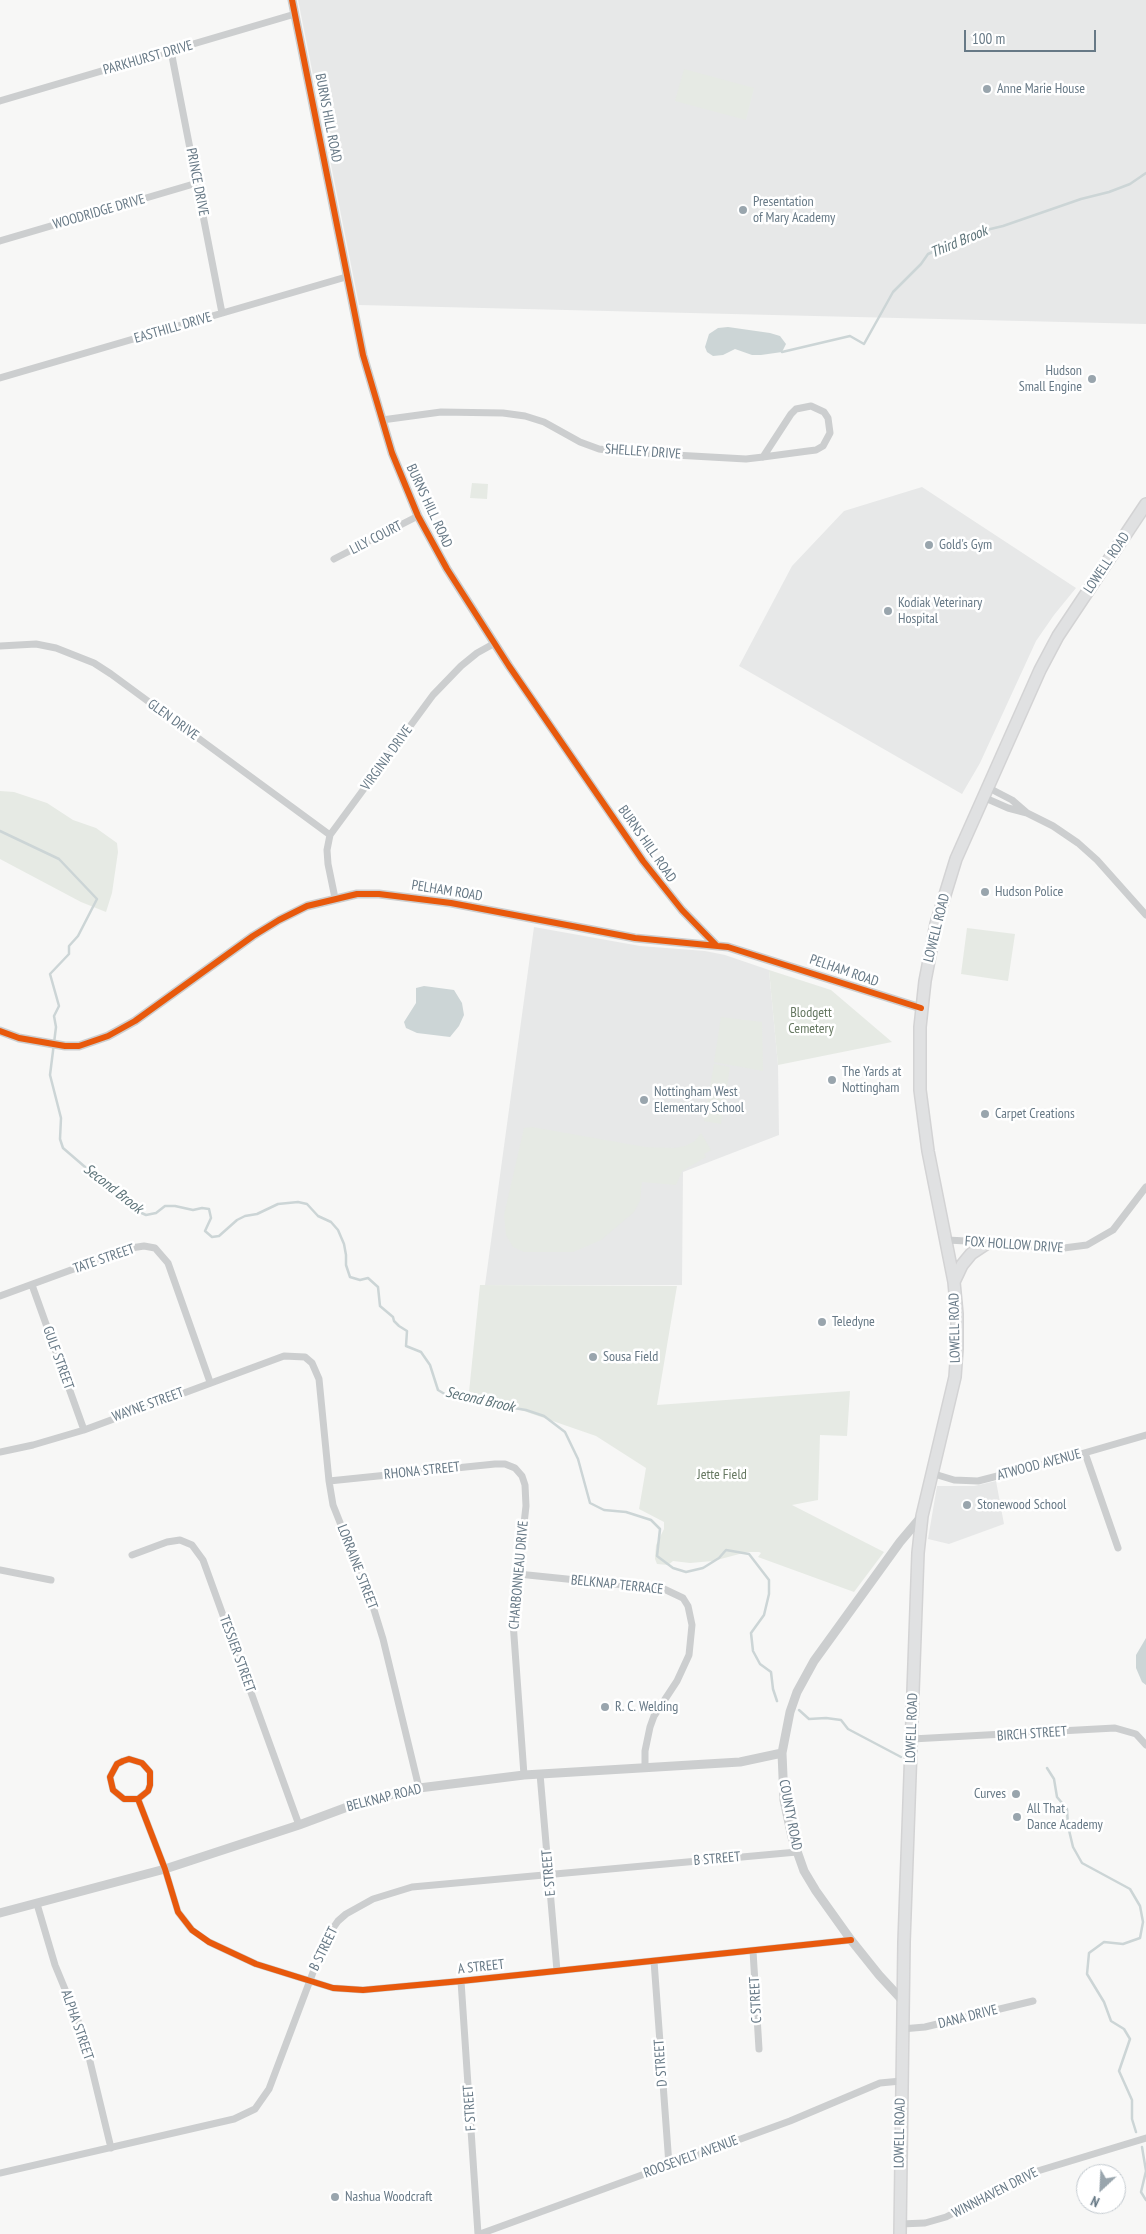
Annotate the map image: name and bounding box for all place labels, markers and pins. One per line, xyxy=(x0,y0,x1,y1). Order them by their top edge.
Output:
place label: Anne Marie House xyxy=(997,81,1085,97)
marker: Anne Marie House xyxy=(981,83,993,95)
place label: Presentation of Mary Academy xyxy=(753,194,835,226)
marker: Presentation of Mary Academy xyxy=(737,204,749,216)
place label: Hudson Small Engine xyxy=(1019,363,1082,396)
marker: Hudson Small Engine xyxy=(1086,373,1098,385)
place label: Gold's Gym xyxy=(939,537,992,553)
marker: Gold's Gym xyxy=(923,539,935,551)
place label: Kodiak Veterinary Hospital xyxy=(898,595,982,628)
marker: Kodiak Veterinary Hospital xyxy=(882,605,894,617)
place label: Hudson Police xyxy=(995,884,1063,900)
marker: Hudson Police xyxy=(979,886,991,898)
place label: The Yards at Nottingham xyxy=(842,1064,901,1096)
marker: The Yards at Nottingham xyxy=(826,1074,838,1086)
place label: Nottingham West Elementary School xyxy=(654,1084,744,1116)
marker: Nottingham West Elementary School xyxy=(638,1094,650,1106)
place label: Carpet Creations xyxy=(995,1106,1075,1122)
marker: Carpet Creations xyxy=(979,1108,991,1120)
place label: Teledyne xyxy=(832,1314,875,1330)
marker: Teledyne xyxy=(816,1316,828,1328)
place label: Sousa Field xyxy=(603,1349,658,1365)
marker: Sousa Field xyxy=(587,1351,599,1363)
place label: Stonewood School xyxy=(977,1497,1066,1513)
marker: Stonewood School xyxy=(961,1499,973,1511)
place label: R. C. Welding xyxy=(615,1699,678,1715)
marker: R. C. Welding xyxy=(599,1701,611,1713)
place label: Curves xyxy=(974,1786,1006,1802)
marker: Curves xyxy=(1010,1788,1022,1800)
place label: All That Dance Academy xyxy=(1027,1801,1103,1834)
marker: All That Dance Academy xyxy=(1011,1811,1023,1823)
place label: Nashua Woodcraft xyxy=(345,2189,432,2205)
marker: Nashua Woodcraft xyxy=(329,2191,341,2203)

